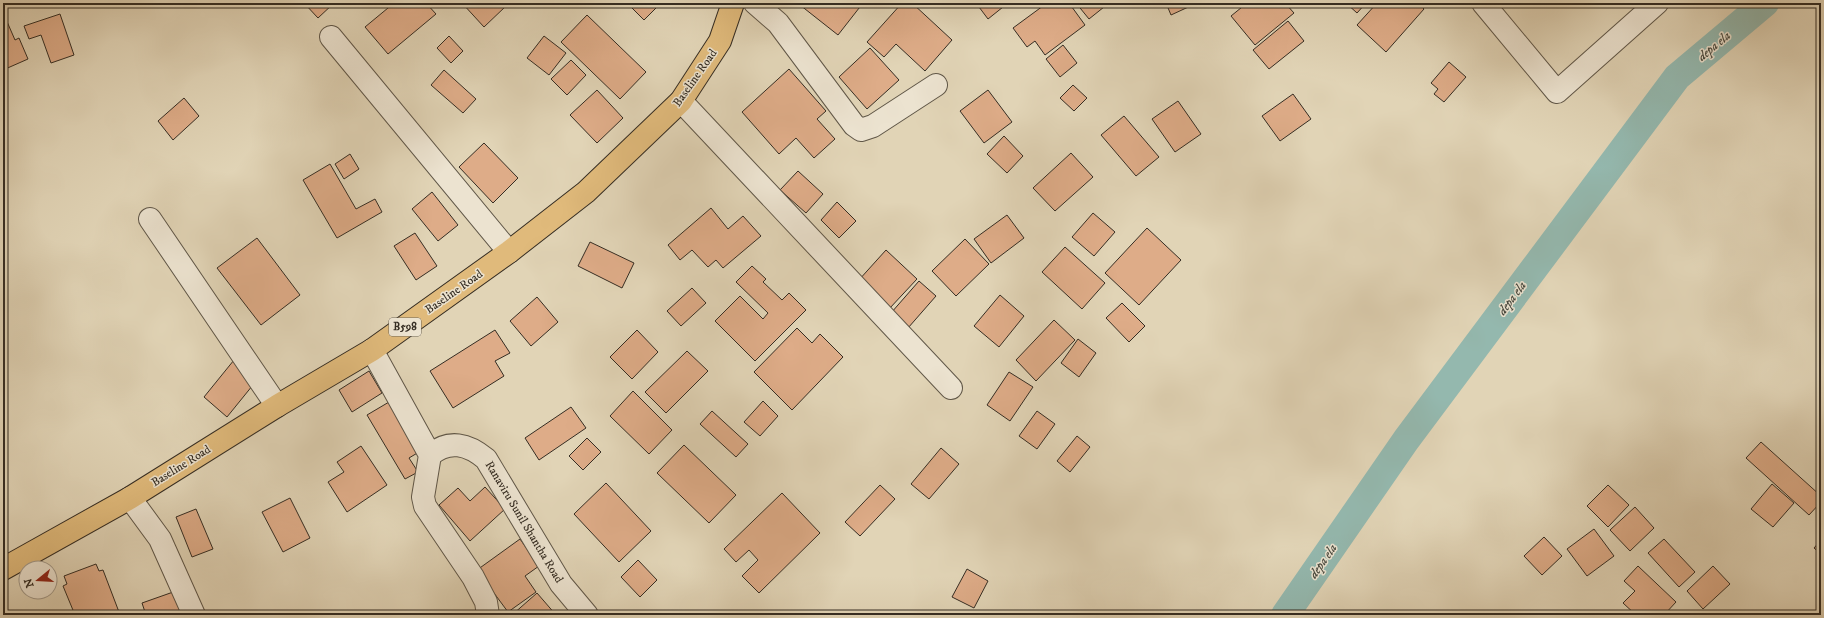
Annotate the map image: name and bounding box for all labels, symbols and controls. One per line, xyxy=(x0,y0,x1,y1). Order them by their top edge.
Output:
water label: depa ela xyxy=(1693,27,1734,65)
street label: Baseline Road xyxy=(670,46,720,110)
street label: Baseline Road xyxy=(422,267,486,317)
water label: depa ela xyxy=(1493,278,1530,319)
road number: B598 xyxy=(389,318,421,336)
street label: Baseline Road xyxy=(149,442,213,490)
street label: Ranaviru Sunil Shantha Road xyxy=(482,458,566,586)
water label: depa ela xyxy=(1305,540,1341,582)
north arrow xyxy=(18,560,58,600)
text: N xyxy=(21,576,37,589)

